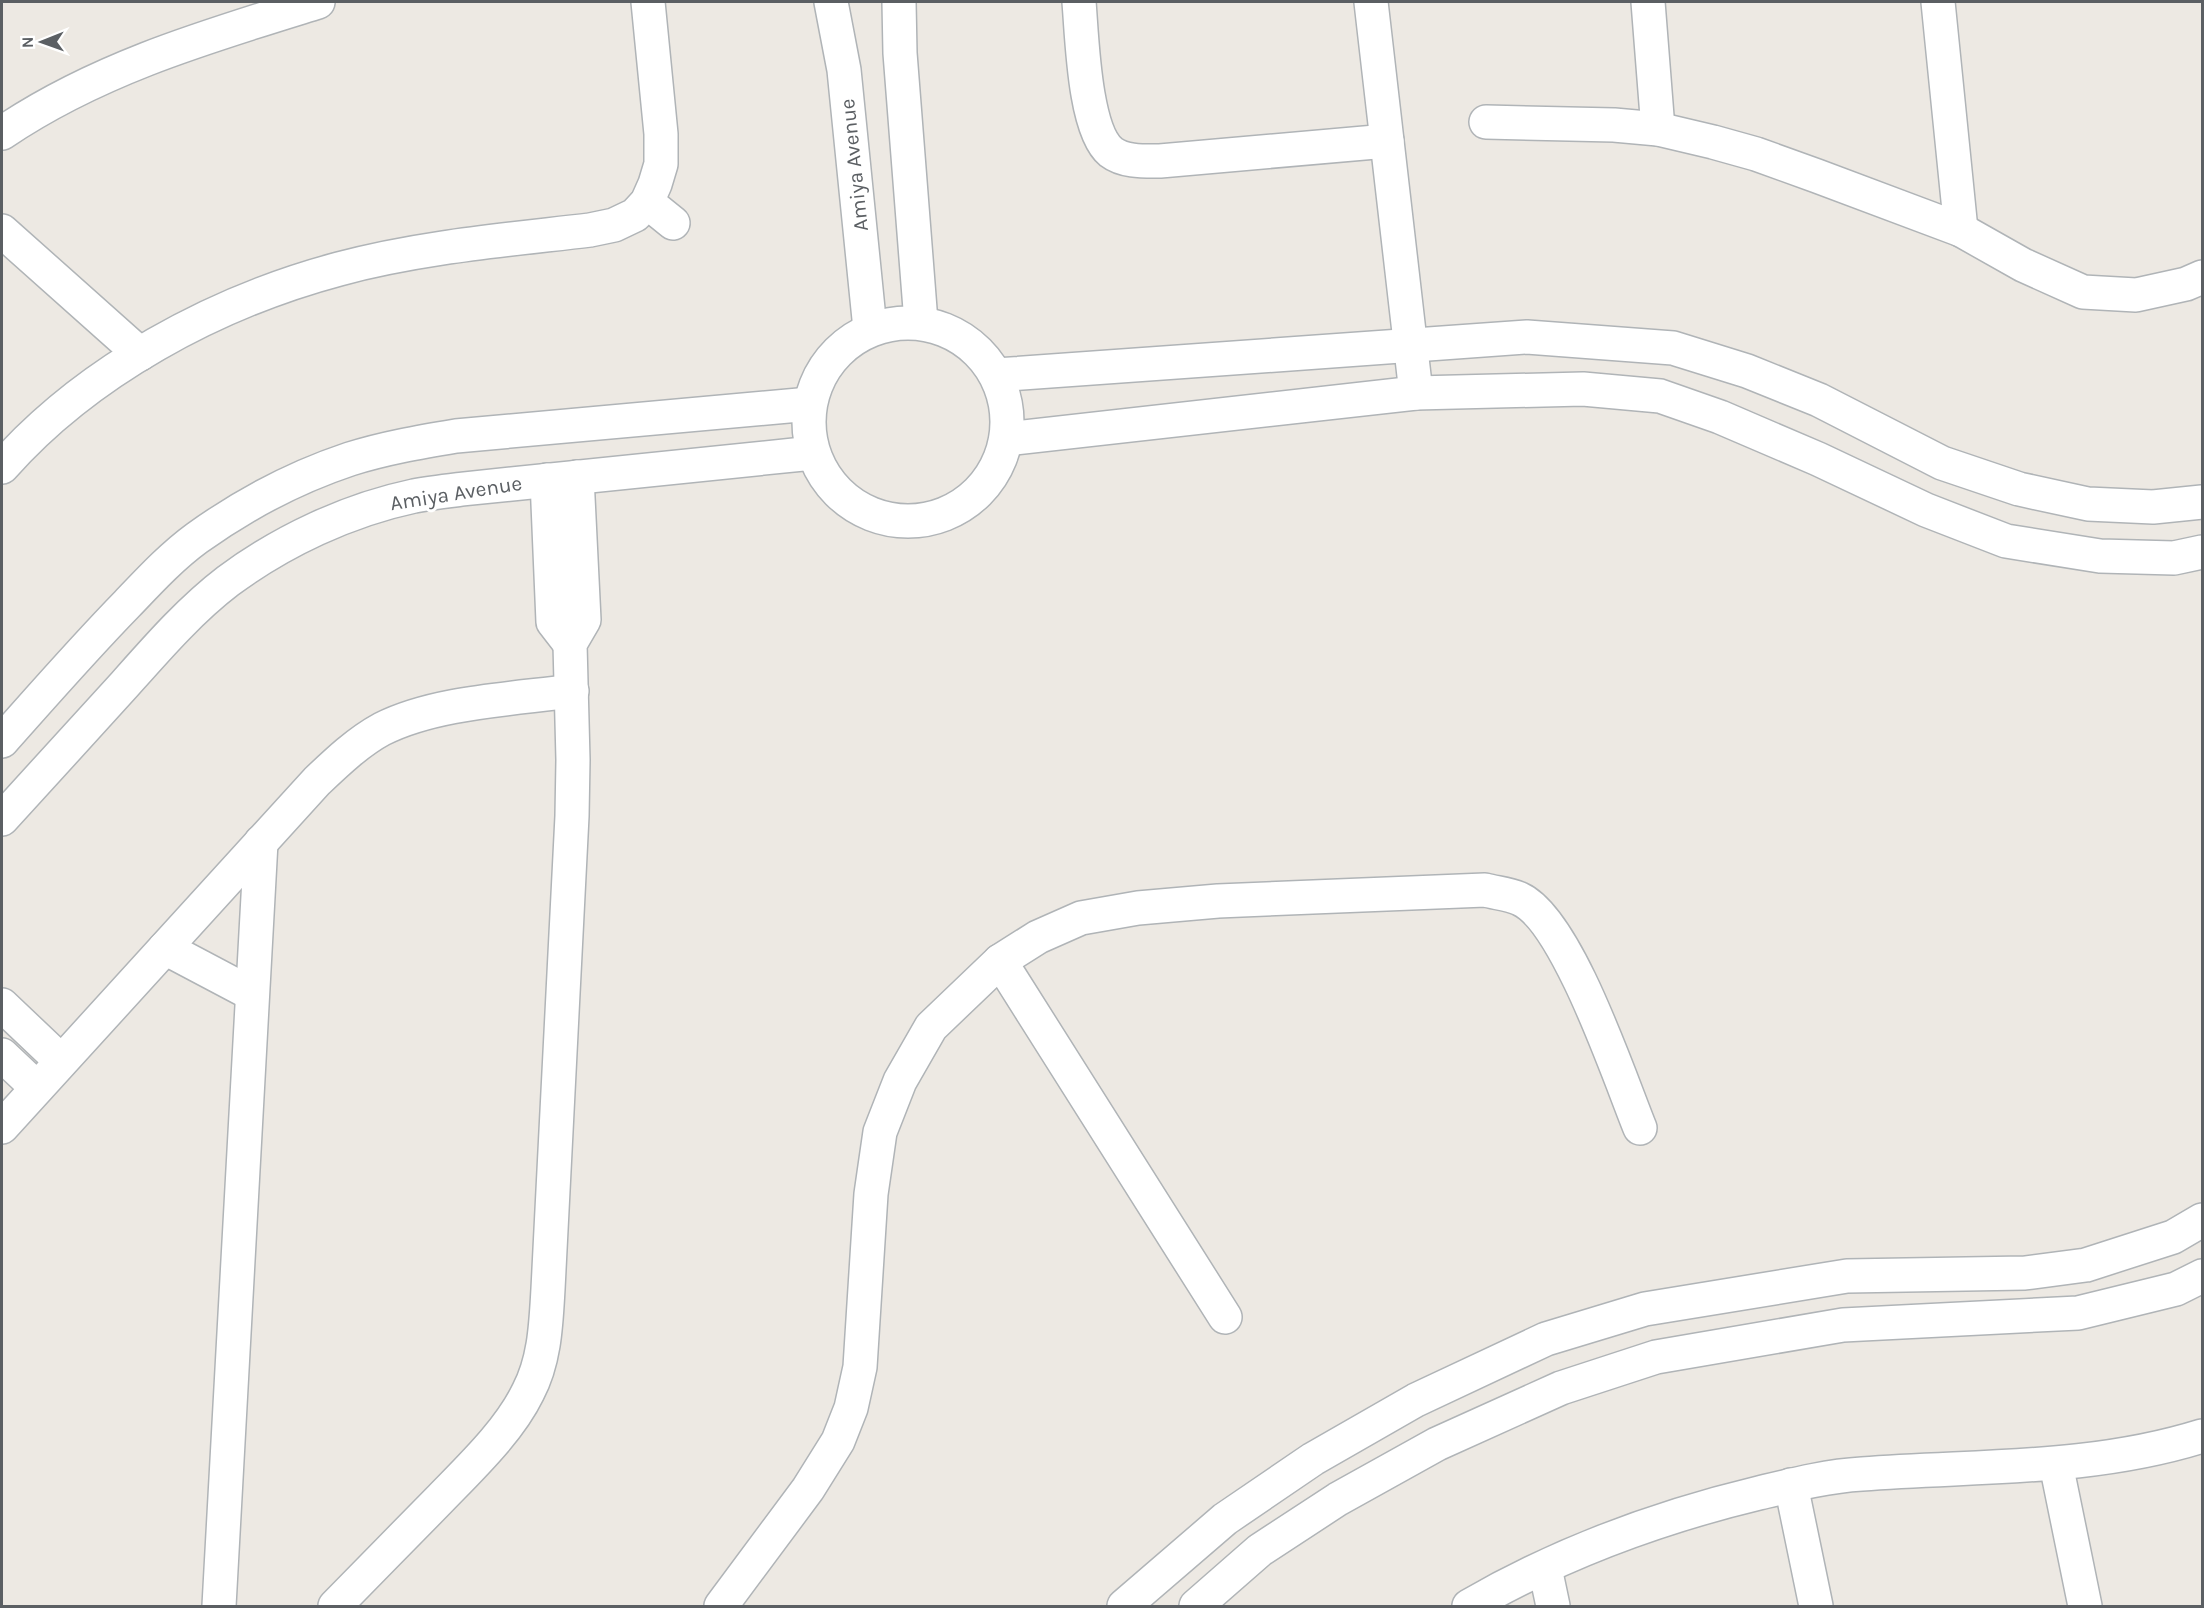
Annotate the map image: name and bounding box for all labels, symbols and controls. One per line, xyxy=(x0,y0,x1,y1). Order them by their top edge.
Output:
north arrow xyxy=(12,12,72,72)
text: N xyxy=(18,36,37,48)
street label: Amiya Avenue xyxy=(835,97,873,233)
street label: Amiya Avenue xyxy=(388,471,524,515)

